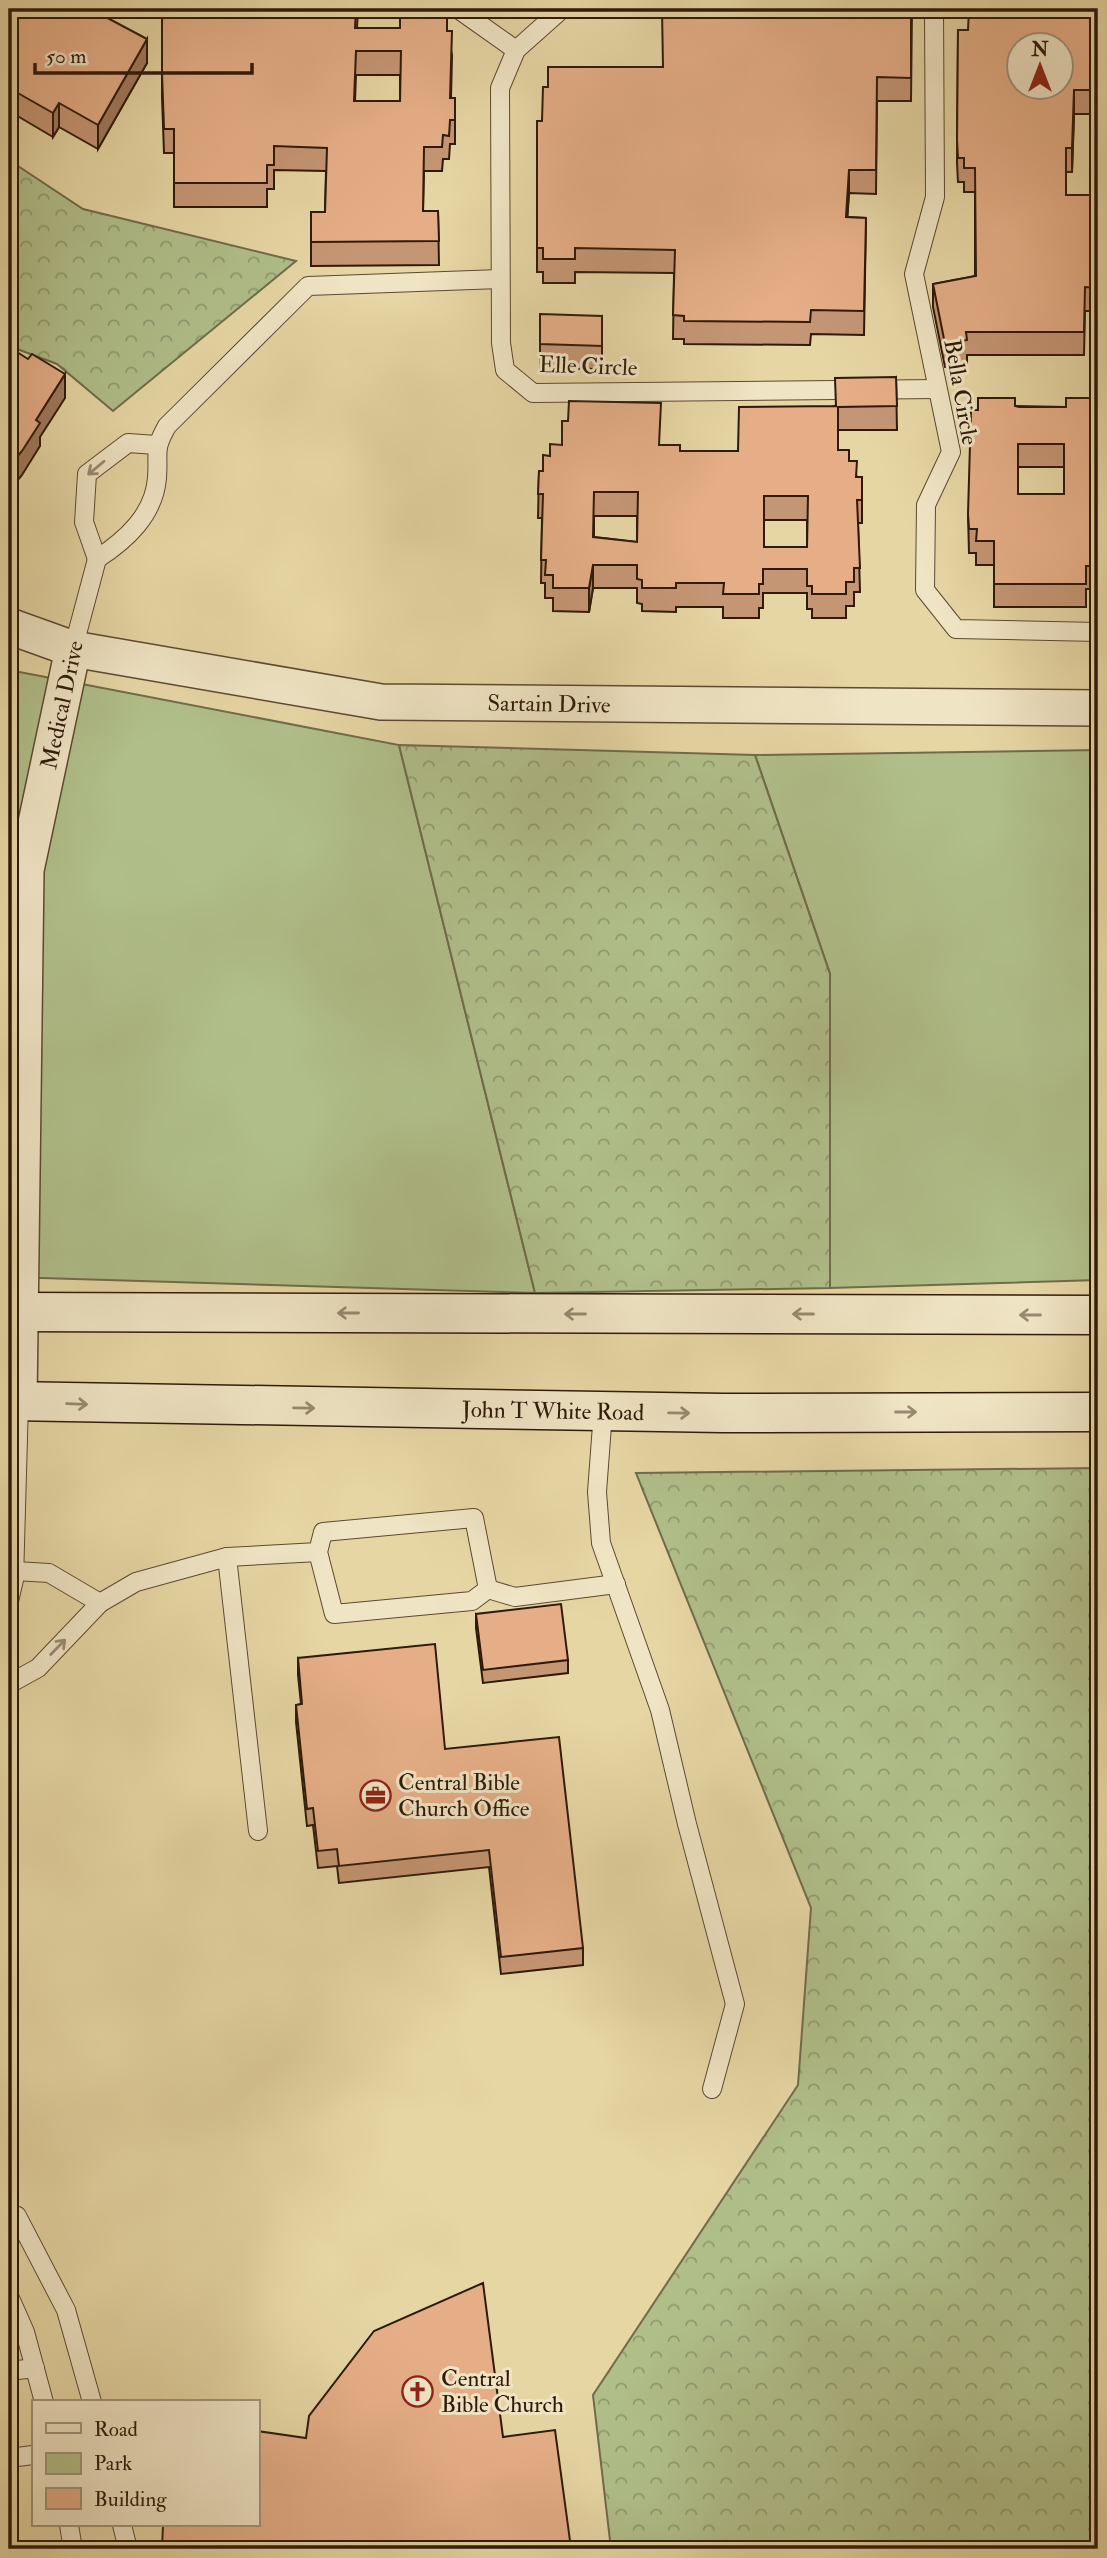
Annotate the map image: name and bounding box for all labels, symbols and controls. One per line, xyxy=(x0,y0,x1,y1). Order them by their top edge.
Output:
scale bar xyxy=(35,32,252,76)
north arrow xyxy=(1006,32,1076,102)
text: N xyxy=(1030,38,1049,62)
text: 50 m xyxy=(46,43,87,70)
street label: Bella Circle xyxy=(937,337,985,447)
street label: Elle Circle xyxy=(538,350,638,382)
one-way arrow xyxy=(87,459,105,475)
street label: Medical Drive xyxy=(34,638,90,772)
street label: Sartain Drive xyxy=(487,688,611,720)
one-way arrow xyxy=(336,1306,359,1320)
one-way arrow xyxy=(564,1307,587,1321)
one-way arrow xyxy=(791,1307,814,1321)
one-way arrow xyxy=(1019,1308,1042,1322)
street label: John T White Road xyxy=(461,1395,644,1427)
one-way arrow xyxy=(65,1397,88,1410)
one-way arrow xyxy=(293,1401,316,1414)
one-way arrow xyxy=(895,1405,918,1419)
one-way arrow xyxy=(667,1406,690,1419)
one-way arrow xyxy=(49,1639,66,1656)
place label: Central Bible Church Office xyxy=(398,1768,530,1823)
office icon: Central Bible Church Office xyxy=(358,1778,392,1812)
place label: Central Bible Church xyxy=(441,2364,564,2419)
church icon: Central Bible Church xyxy=(401,2374,435,2408)
legend xyxy=(32,2400,259,2526)
text: Road xyxy=(94,2416,139,2443)
text: Park xyxy=(94,2450,132,2477)
text: Building xyxy=(94,2486,167,2513)

